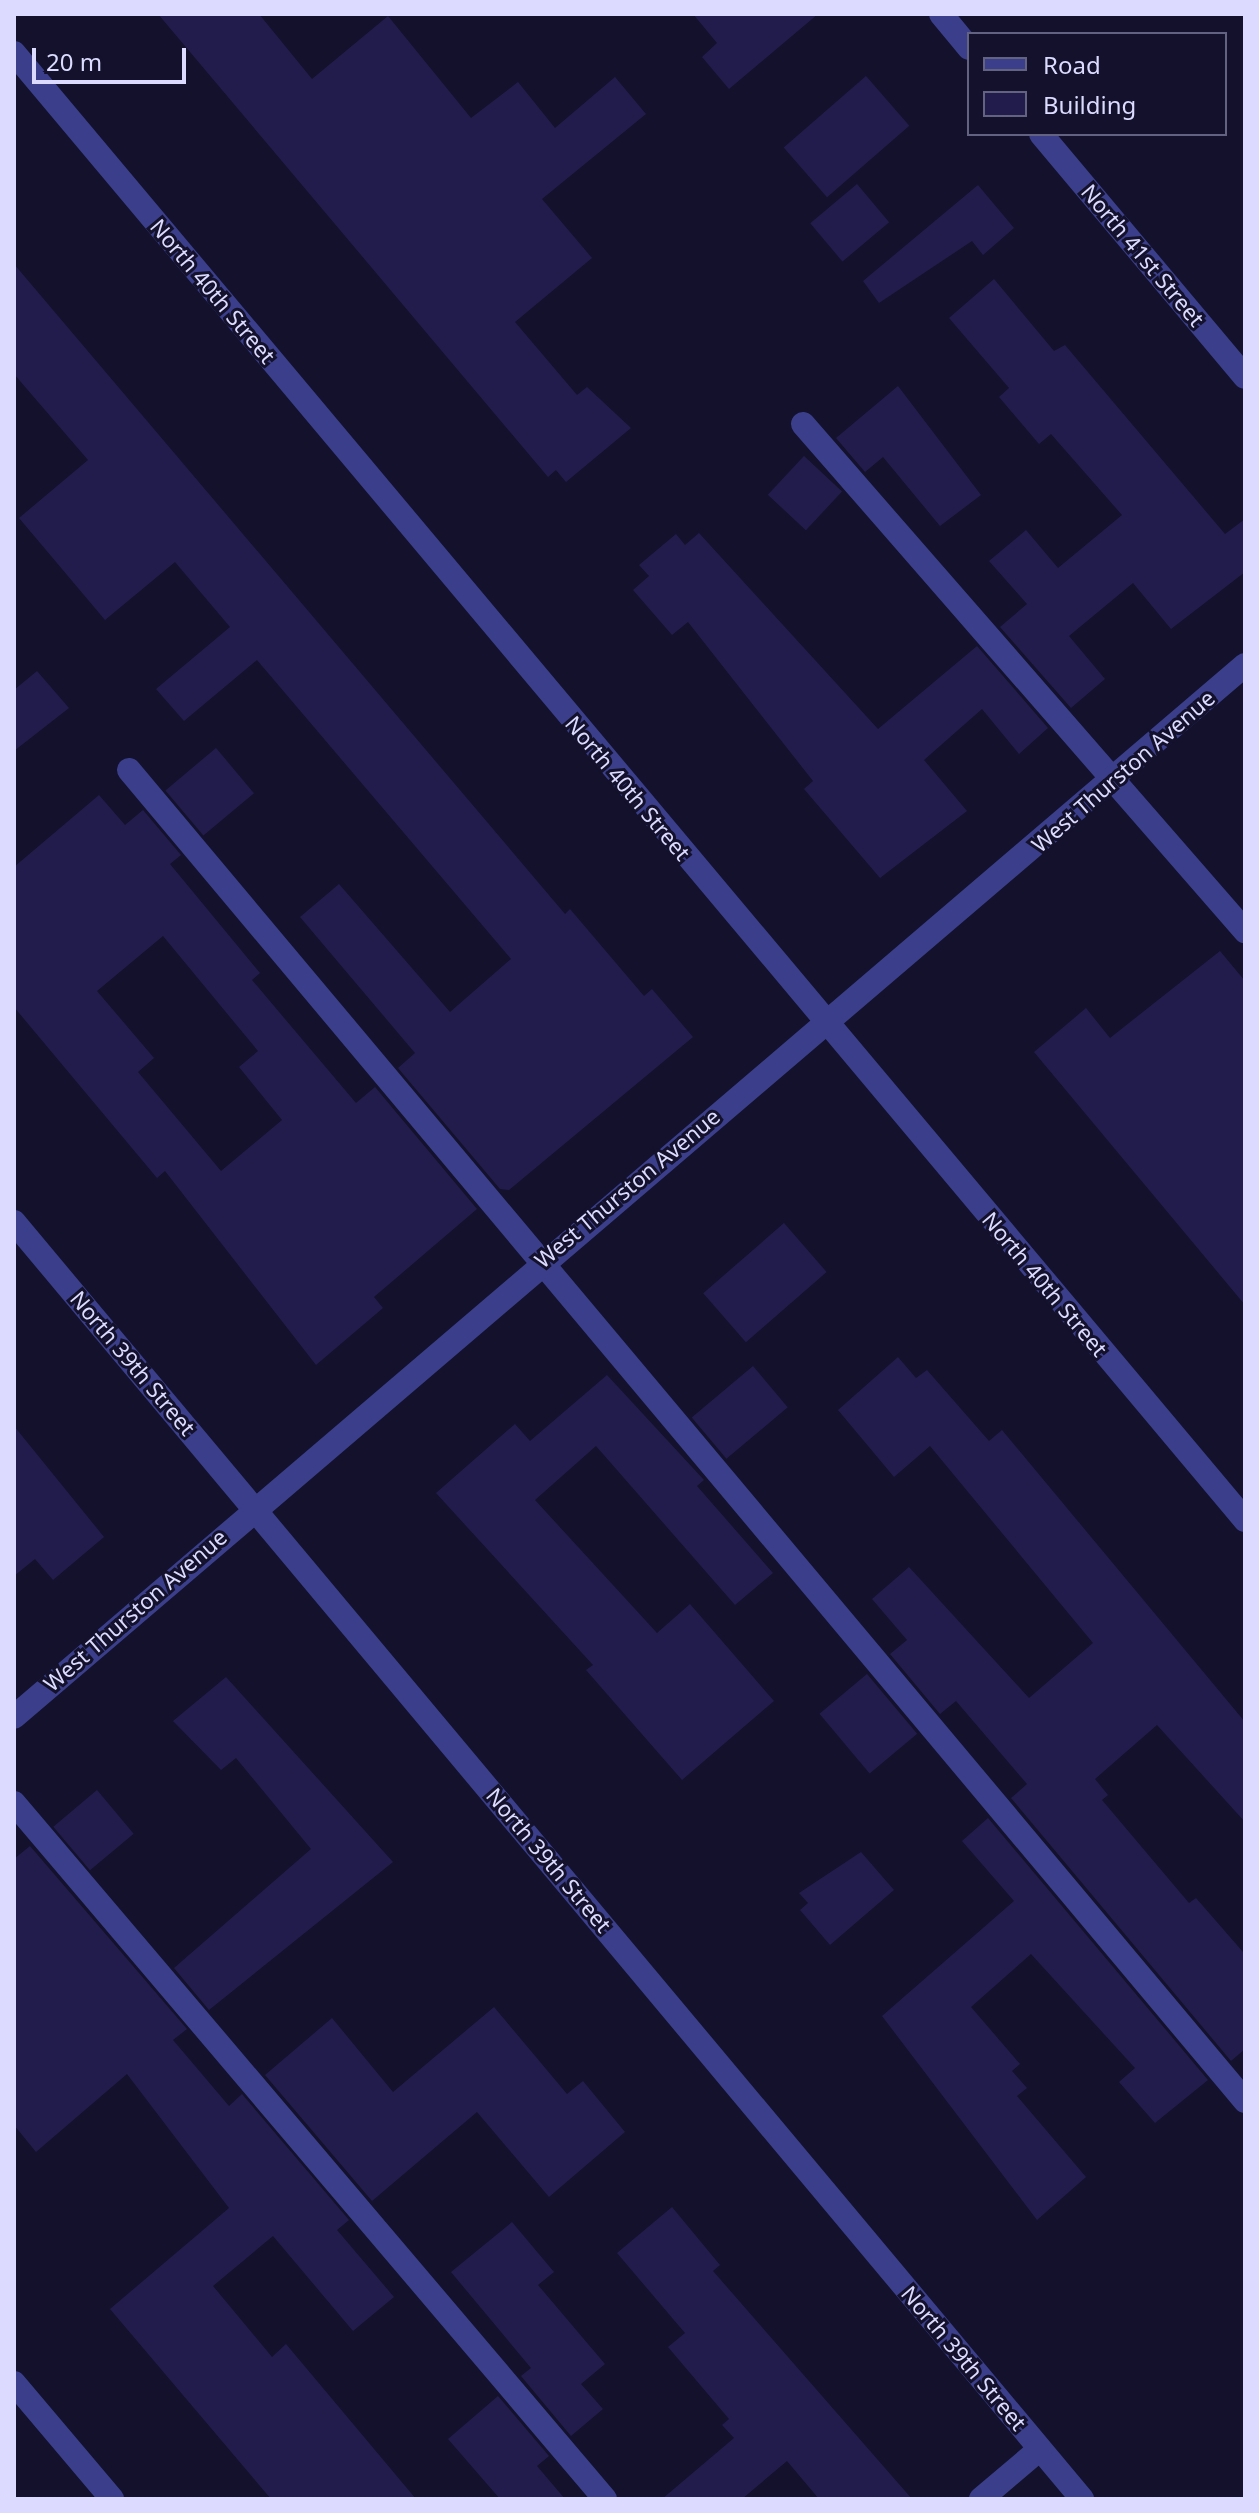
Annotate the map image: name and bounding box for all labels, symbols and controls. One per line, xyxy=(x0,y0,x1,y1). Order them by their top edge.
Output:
scale bar xyxy=(36,32,190,82)
legend xyxy=(967,32,1227,136)
text: 20 m xyxy=(46,45,102,78)
text: Road xyxy=(1043,48,1101,81)
text: Building xyxy=(1043,88,1136,121)
street label: North 41st Street xyxy=(1076,179,1210,331)
street label: North 40th Street xyxy=(145,213,281,369)
street label: West Thurston Avenue xyxy=(1026,684,1220,858)
street label: North 40th Street xyxy=(560,710,696,866)
street label: West Thurston Avenue xyxy=(529,1103,725,1273)
street label: North 40th Street xyxy=(977,1206,1113,1362)
street label: North 39th Street xyxy=(65,1285,201,1441)
street label: West Thurston Avenue xyxy=(38,1523,232,1697)
street label: North 39th Street xyxy=(481,1782,617,1938)
street label: North 39th Street xyxy=(896,2280,1032,2436)

